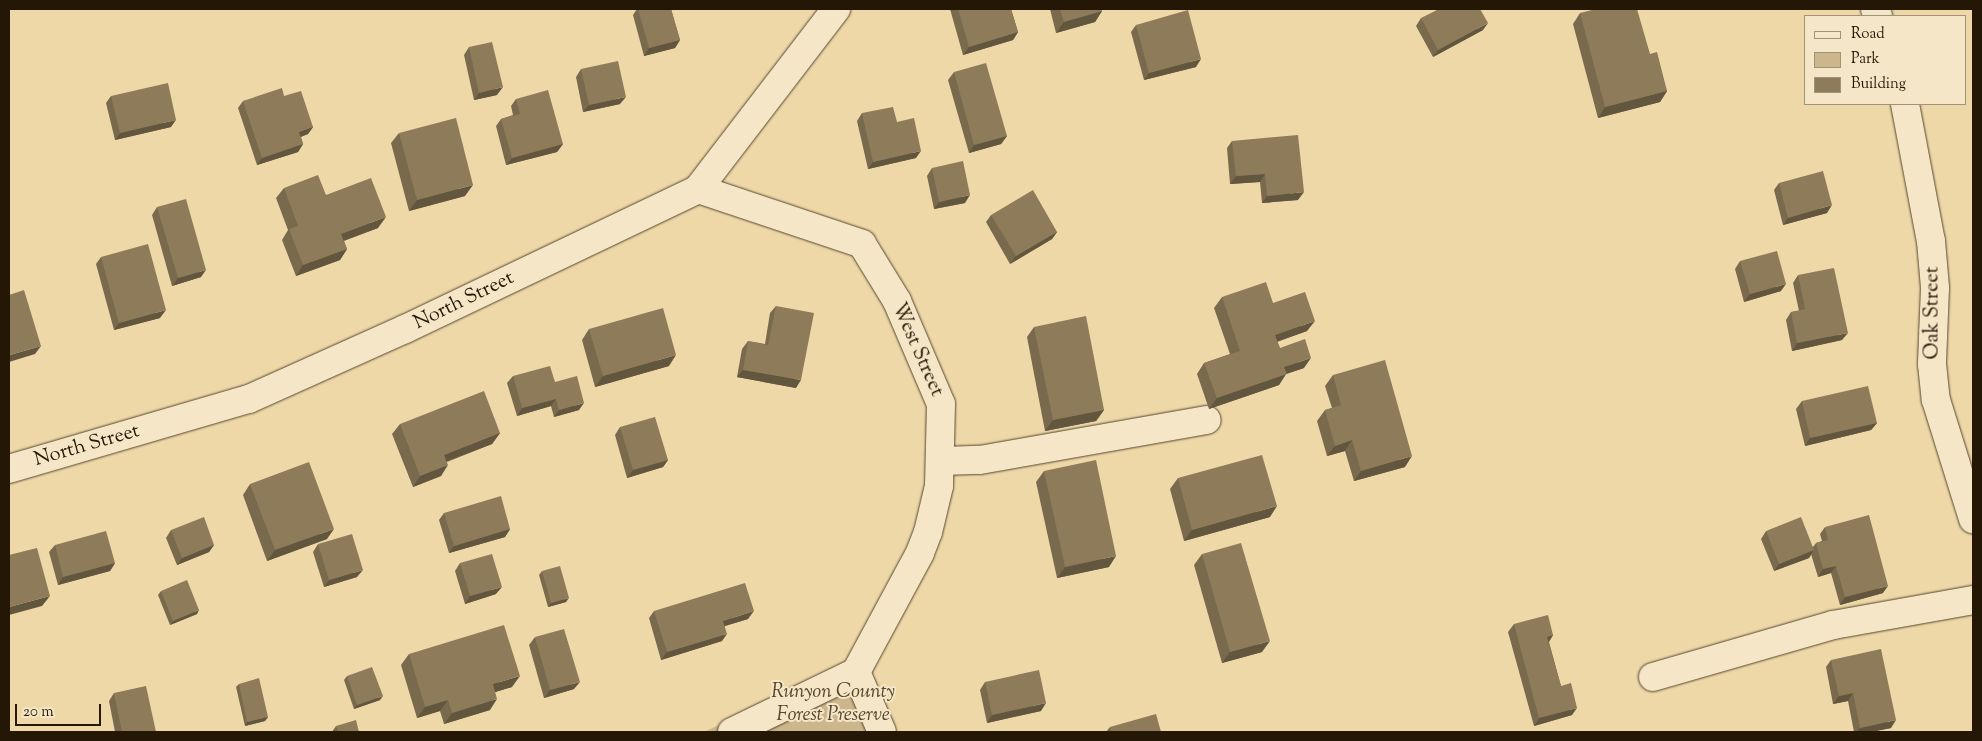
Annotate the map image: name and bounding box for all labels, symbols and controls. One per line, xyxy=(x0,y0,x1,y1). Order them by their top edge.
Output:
legend xyxy=(1804,15,1967,105)
text: Road xyxy=(1851,24,1885,45)
text: Park xyxy=(1851,49,1880,70)
text: Building xyxy=(1851,74,1906,95)
street label: North Street xyxy=(410,266,518,336)
street label: Oak Street xyxy=(1921,266,1945,360)
street label: West Street xyxy=(886,299,948,401)
street label: North Street xyxy=(31,419,143,473)
park label: Runyon County Forest Preserve xyxy=(771,680,895,727)
scale bar xyxy=(18,694,104,726)
text: 20 m xyxy=(23,702,54,723)

